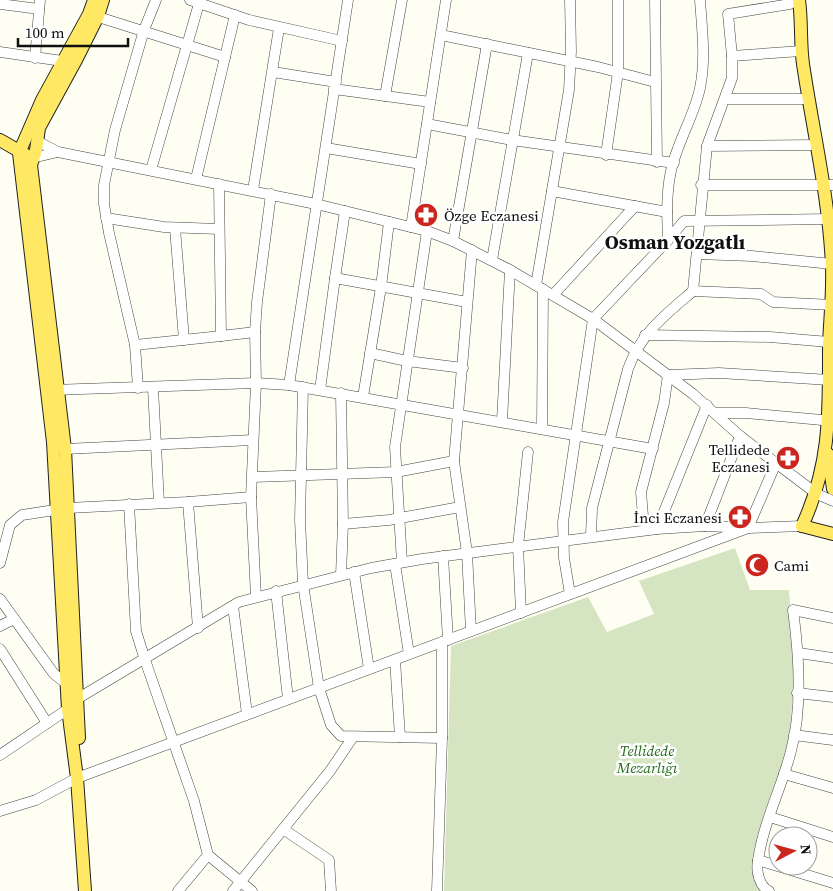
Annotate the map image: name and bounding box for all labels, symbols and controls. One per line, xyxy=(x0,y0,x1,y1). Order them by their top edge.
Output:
scale bar xyxy=(18,15,128,47)
text: 100 m xyxy=(25,22,65,43)
pharmacy icon: Özge Eczanesi xyxy=(413,202,439,228)
place label: Özge Eczanesi xyxy=(444,205,539,226)
district label: Osman Yozgatlı xyxy=(605,228,745,256)
place label: Tellidede Eczanesi xyxy=(709,439,770,477)
pharmacy icon: Tellidede Eczanesi xyxy=(775,445,801,471)
pharmacy icon: İnci Eczanesi xyxy=(727,504,753,530)
place label: İnci Eczanesi xyxy=(634,507,722,528)
mosque icon: Cami xyxy=(744,552,770,578)
place label: Cami xyxy=(774,555,809,576)
park label: Tellidede Mezarlığı xyxy=(616,740,678,778)
north arrow xyxy=(768,826,818,876)
text: N xyxy=(795,844,816,856)

